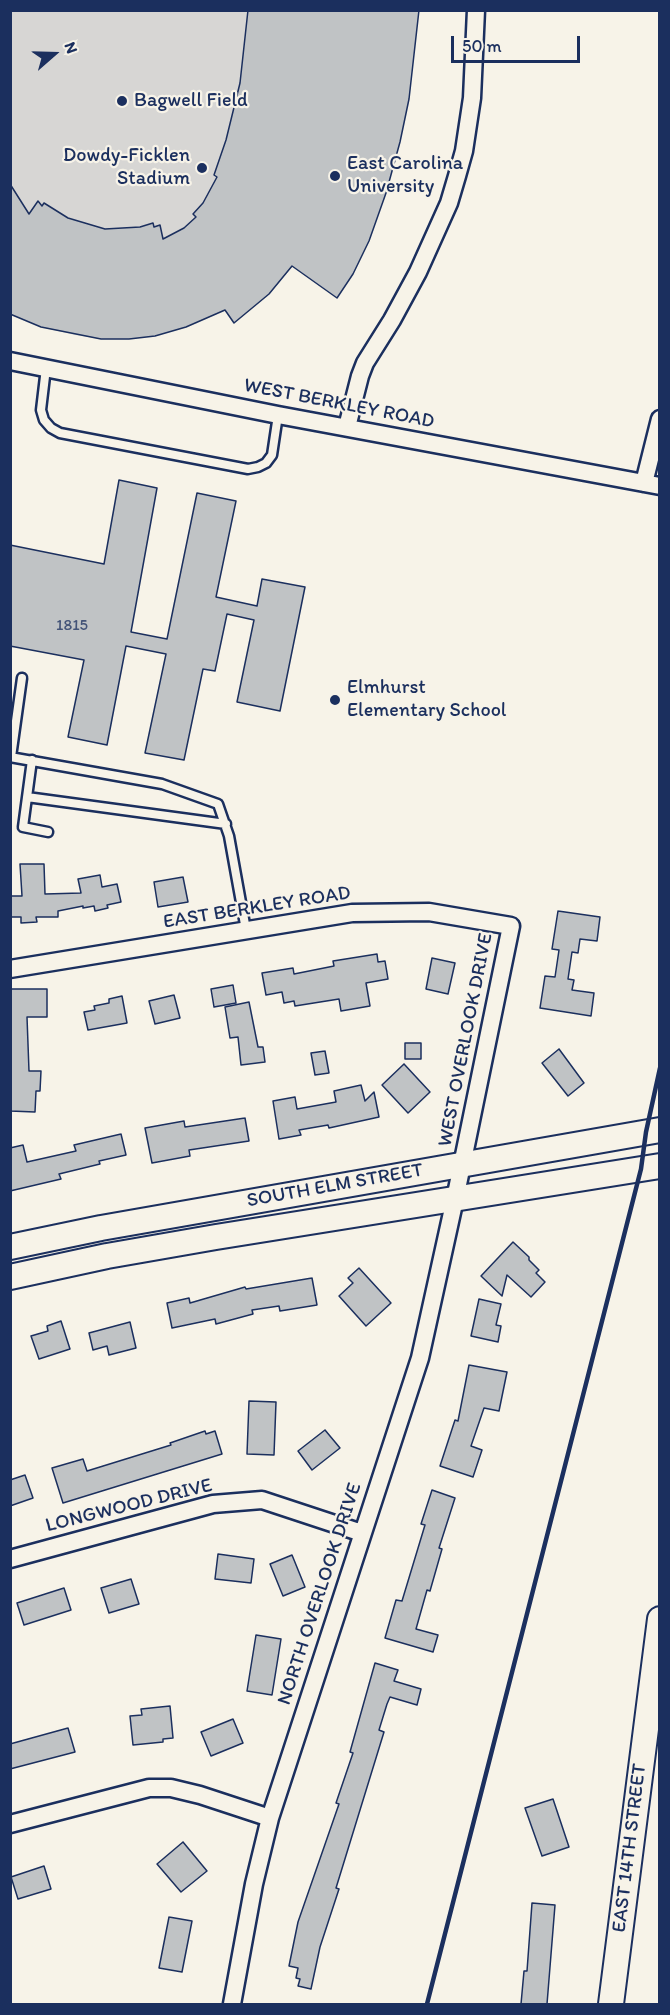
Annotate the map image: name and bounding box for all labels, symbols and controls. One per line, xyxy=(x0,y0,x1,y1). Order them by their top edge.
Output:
north arrow xyxy=(24,24,84,84)
scale bar xyxy=(454,24,583,62)
text: 50 m xyxy=(462,35,502,57)
text: N xyxy=(61,39,82,56)
place label: Bagwell Field xyxy=(134,89,248,113)
marker: Bagwell Field xyxy=(115,94,129,108)
place label: Dowdy-Ficklen Stadium xyxy=(63,144,190,191)
place label: East Carolina University xyxy=(347,152,463,199)
marker: Dowdy-Ficklen Stadium xyxy=(195,161,209,175)
marker: East Carolina University xyxy=(328,169,342,183)
street label: WEST BERKLEY ROAD xyxy=(242,374,436,434)
house number: 1815 xyxy=(56,616,88,636)
place label: Elmhurst Elementary School xyxy=(347,676,506,723)
marker: Elmhurst Elementary School xyxy=(328,693,342,707)
street label: EAST BERKLEY ROAD xyxy=(162,881,352,935)
street label: WEST OVERLOOK DRIVE xyxy=(433,931,499,1149)
street label: SOUTH ELM STREET xyxy=(245,1159,425,1213)
street label: LONGWOOD DRIVE xyxy=(43,1474,215,1538)
street label: NORTH OVERLOOK DRIVE xyxy=(273,1480,367,1708)
street label: EAST 14TH STREET xyxy=(608,1762,652,1934)

